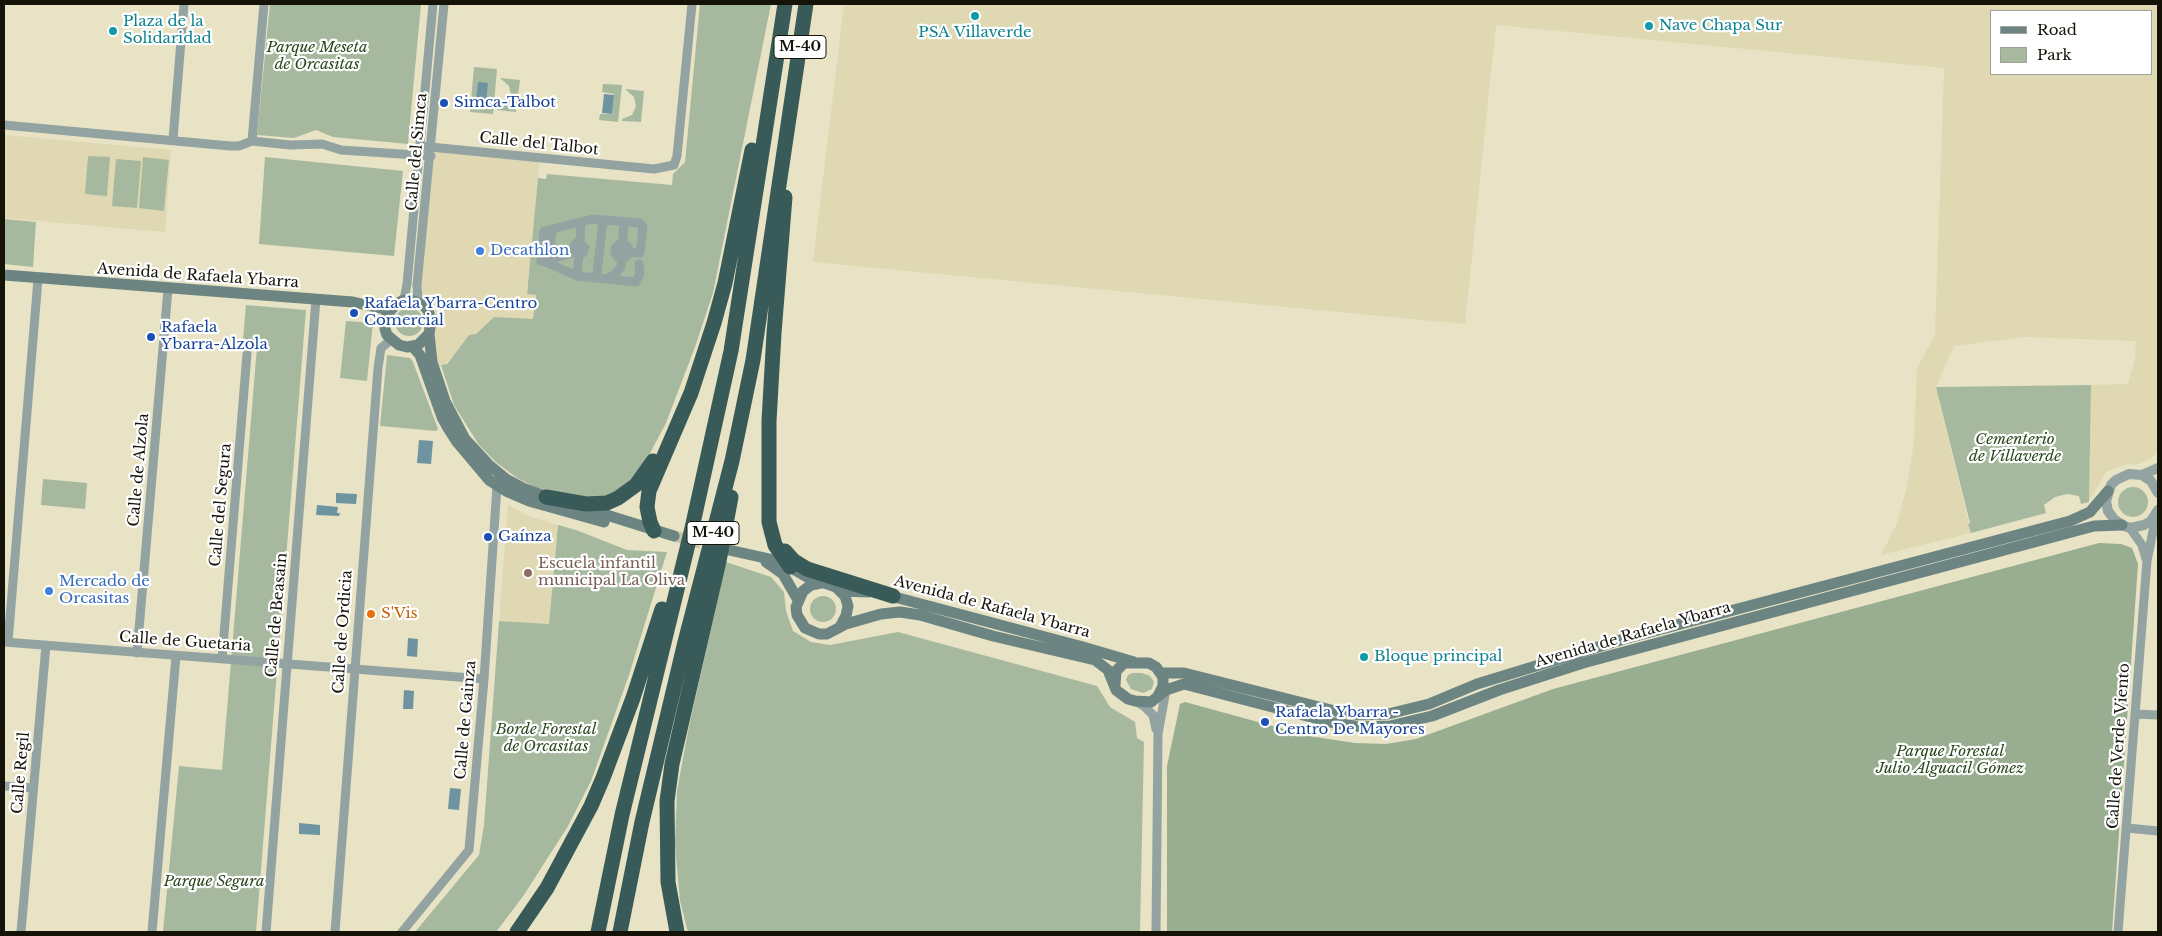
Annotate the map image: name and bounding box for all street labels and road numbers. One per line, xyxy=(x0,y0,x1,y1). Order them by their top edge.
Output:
road number: M-40 xyxy=(774,36,826,58)
street label: Calle del Simca xyxy=(403,92,431,212)
street label: Calle del Talbot xyxy=(478,129,600,159)
street label: Avenida de Rafaela Ybarra xyxy=(96,260,300,292)
street label: Calle de Alzola xyxy=(125,413,153,527)
street label: Calle del Segura xyxy=(207,443,235,567)
road number: M-40 xyxy=(687,522,739,544)
street label: Calle de Beasain xyxy=(263,552,291,678)
street label: Calle de Ordicia xyxy=(330,570,356,694)
street label: Avenida de Rafaela Ybarra xyxy=(892,572,1092,642)
street label: Avenida de Rafaela Ybarra xyxy=(1533,598,1733,672)
street label: Calle de Guetaria xyxy=(118,628,252,656)
street label: Calle de Gainza xyxy=(452,660,480,780)
street label: Calle de Verde Viento xyxy=(2104,662,2134,830)
street label: Calle Regil xyxy=(8,731,34,815)

